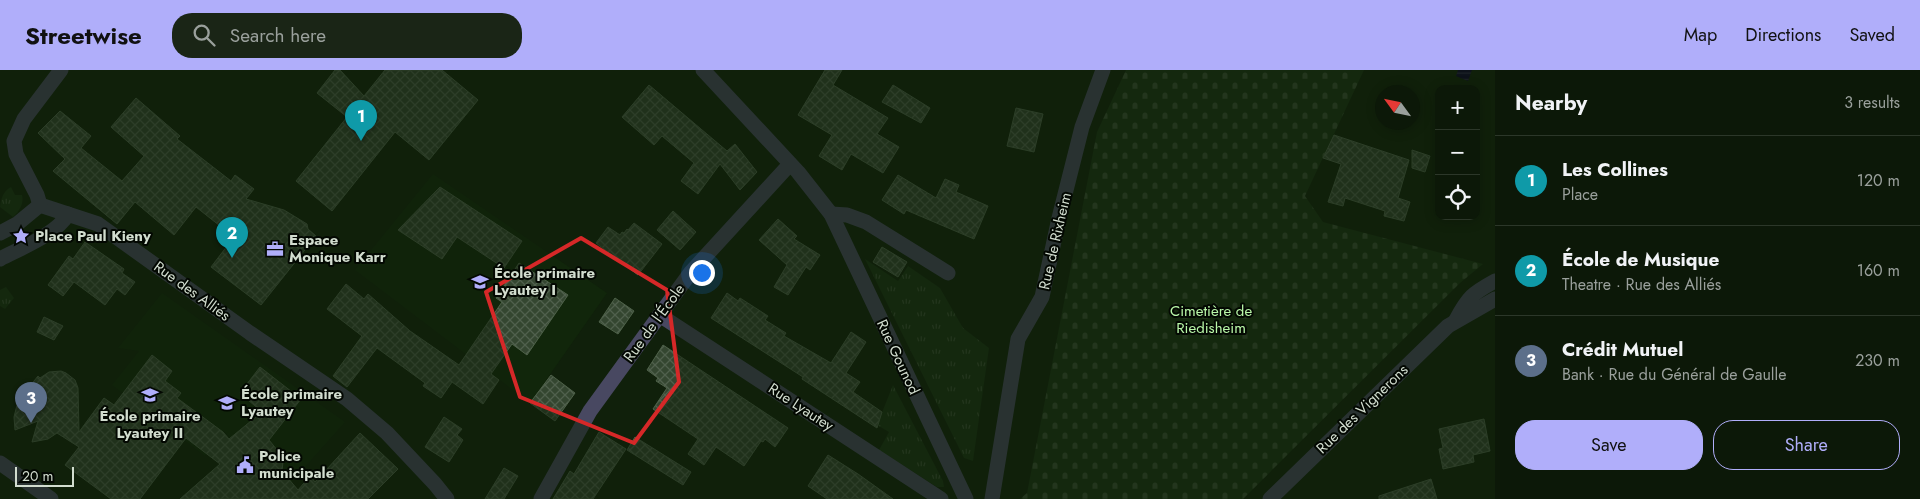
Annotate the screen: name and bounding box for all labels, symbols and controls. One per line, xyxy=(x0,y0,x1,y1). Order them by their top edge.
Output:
search box xyxy=(172,13,522,58)
text: Streetwise xyxy=(25,18,142,53)
icon: search xyxy=(190,21,218,49)
text: Search here xyxy=(230,22,326,49)
text: Map xyxy=(1684,22,1717,48)
text: Directions xyxy=(1745,22,1821,48)
text: Saved xyxy=(1849,22,1895,48)
north arrow xyxy=(1375,85,1420,130)
map controls xyxy=(1435,85,1480,220)
button: + xyxy=(1435,85,1480,130)
text: Nearby xyxy=(1515,88,1587,118)
text: 3 results xyxy=(1844,91,1900,114)
pin: 1 xyxy=(345,100,377,141)
button: − xyxy=(1435,130,1480,175)
text: Les Collines xyxy=(1562,156,1668,183)
text: 1 xyxy=(1527,169,1535,192)
text: 120 m xyxy=(1857,169,1900,192)
button: locate xyxy=(1435,175,1480,220)
text: Place xyxy=(1562,183,1598,206)
street label: Rue de Rixheim xyxy=(1033,190,1077,292)
pin: 2 xyxy=(216,217,248,258)
place label: Place Paul Kieny xyxy=(35,225,151,247)
place icon: Place Paul Kieny xyxy=(11,226,31,246)
place label: Espace Monique Karr xyxy=(289,229,387,268)
office icon: Espace Monique Karr xyxy=(265,239,285,259)
text: École de Musique xyxy=(1562,246,1719,273)
street label: Rue des Alliés xyxy=(149,256,235,326)
text: 2 xyxy=(1526,259,1536,282)
text: 160 m xyxy=(1857,259,1900,282)
your location xyxy=(689,260,715,286)
place label: École primaire Lyautey I xyxy=(494,262,595,301)
school or university icon: École primaire Lyautey I xyxy=(470,272,490,292)
text: Theatre · Rue des Alliés xyxy=(1562,273,1721,296)
street label: Rue de l'École xyxy=(618,279,690,367)
park label: Cimetière de Riedisheim xyxy=(1170,300,1252,339)
street label: Rue Gounod xyxy=(871,316,925,398)
text: Crédit Mutuel xyxy=(1562,336,1683,363)
text: 3 xyxy=(1526,349,1536,372)
text: 230 m xyxy=(1855,349,1900,372)
street label: Rue des Vignerons xyxy=(1311,359,1413,459)
text: Bank · Rue du Général de Gaulle xyxy=(1562,363,1786,386)
street label: Rue Lyautey xyxy=(764,378,838,437)
pin: 3 xyxy=(15,382,47,423)
place label: École primaire Lyautey xyxy=(241,383,342,422)
school or university icon: École primaire Lyautey II xyxy=(140,385,160,405)
school or university icon: École primaire Lyautey xyxy=(217,393,237,413)
place label: École primaire Lyautey II xyxy=(99,405,201,444)
button: Save xyxy=(1515,420,1703,470)
button: Share xyxy=(1713,420,1900,470)
place label: Police municipale xyxy=(259,445,335,484)
public building icon: Police municipale xyxy=(235,455,255,475)
scale bar xyxy=(15,464,74,487)
text: 20 m xyxy=(22,466,54,486)

